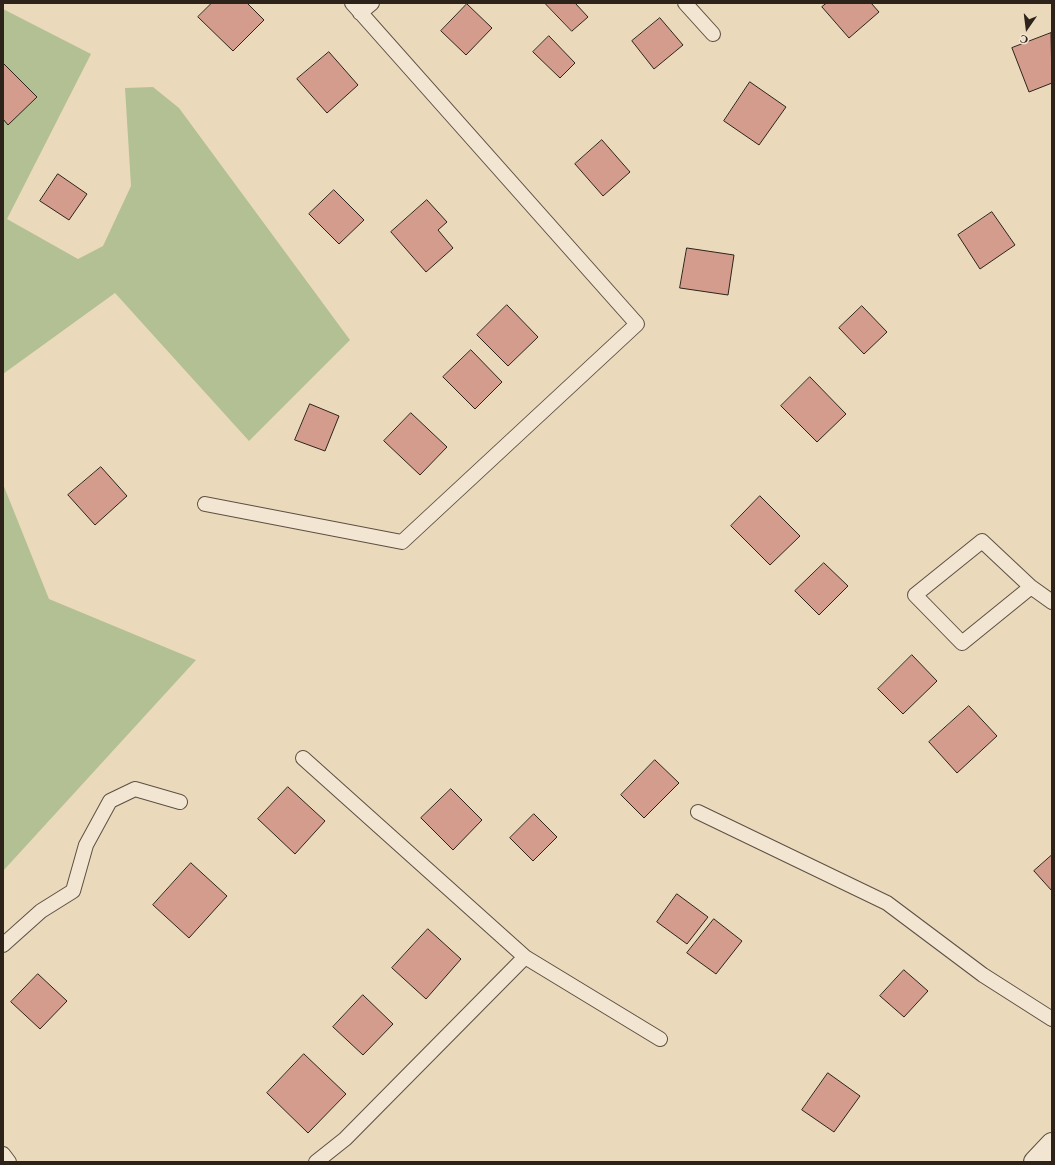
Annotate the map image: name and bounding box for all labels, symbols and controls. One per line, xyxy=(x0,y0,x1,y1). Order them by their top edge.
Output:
north arrow xyxy=(1007,8,1047,48)
text: С xyxy=(1019,32,1030,47)

